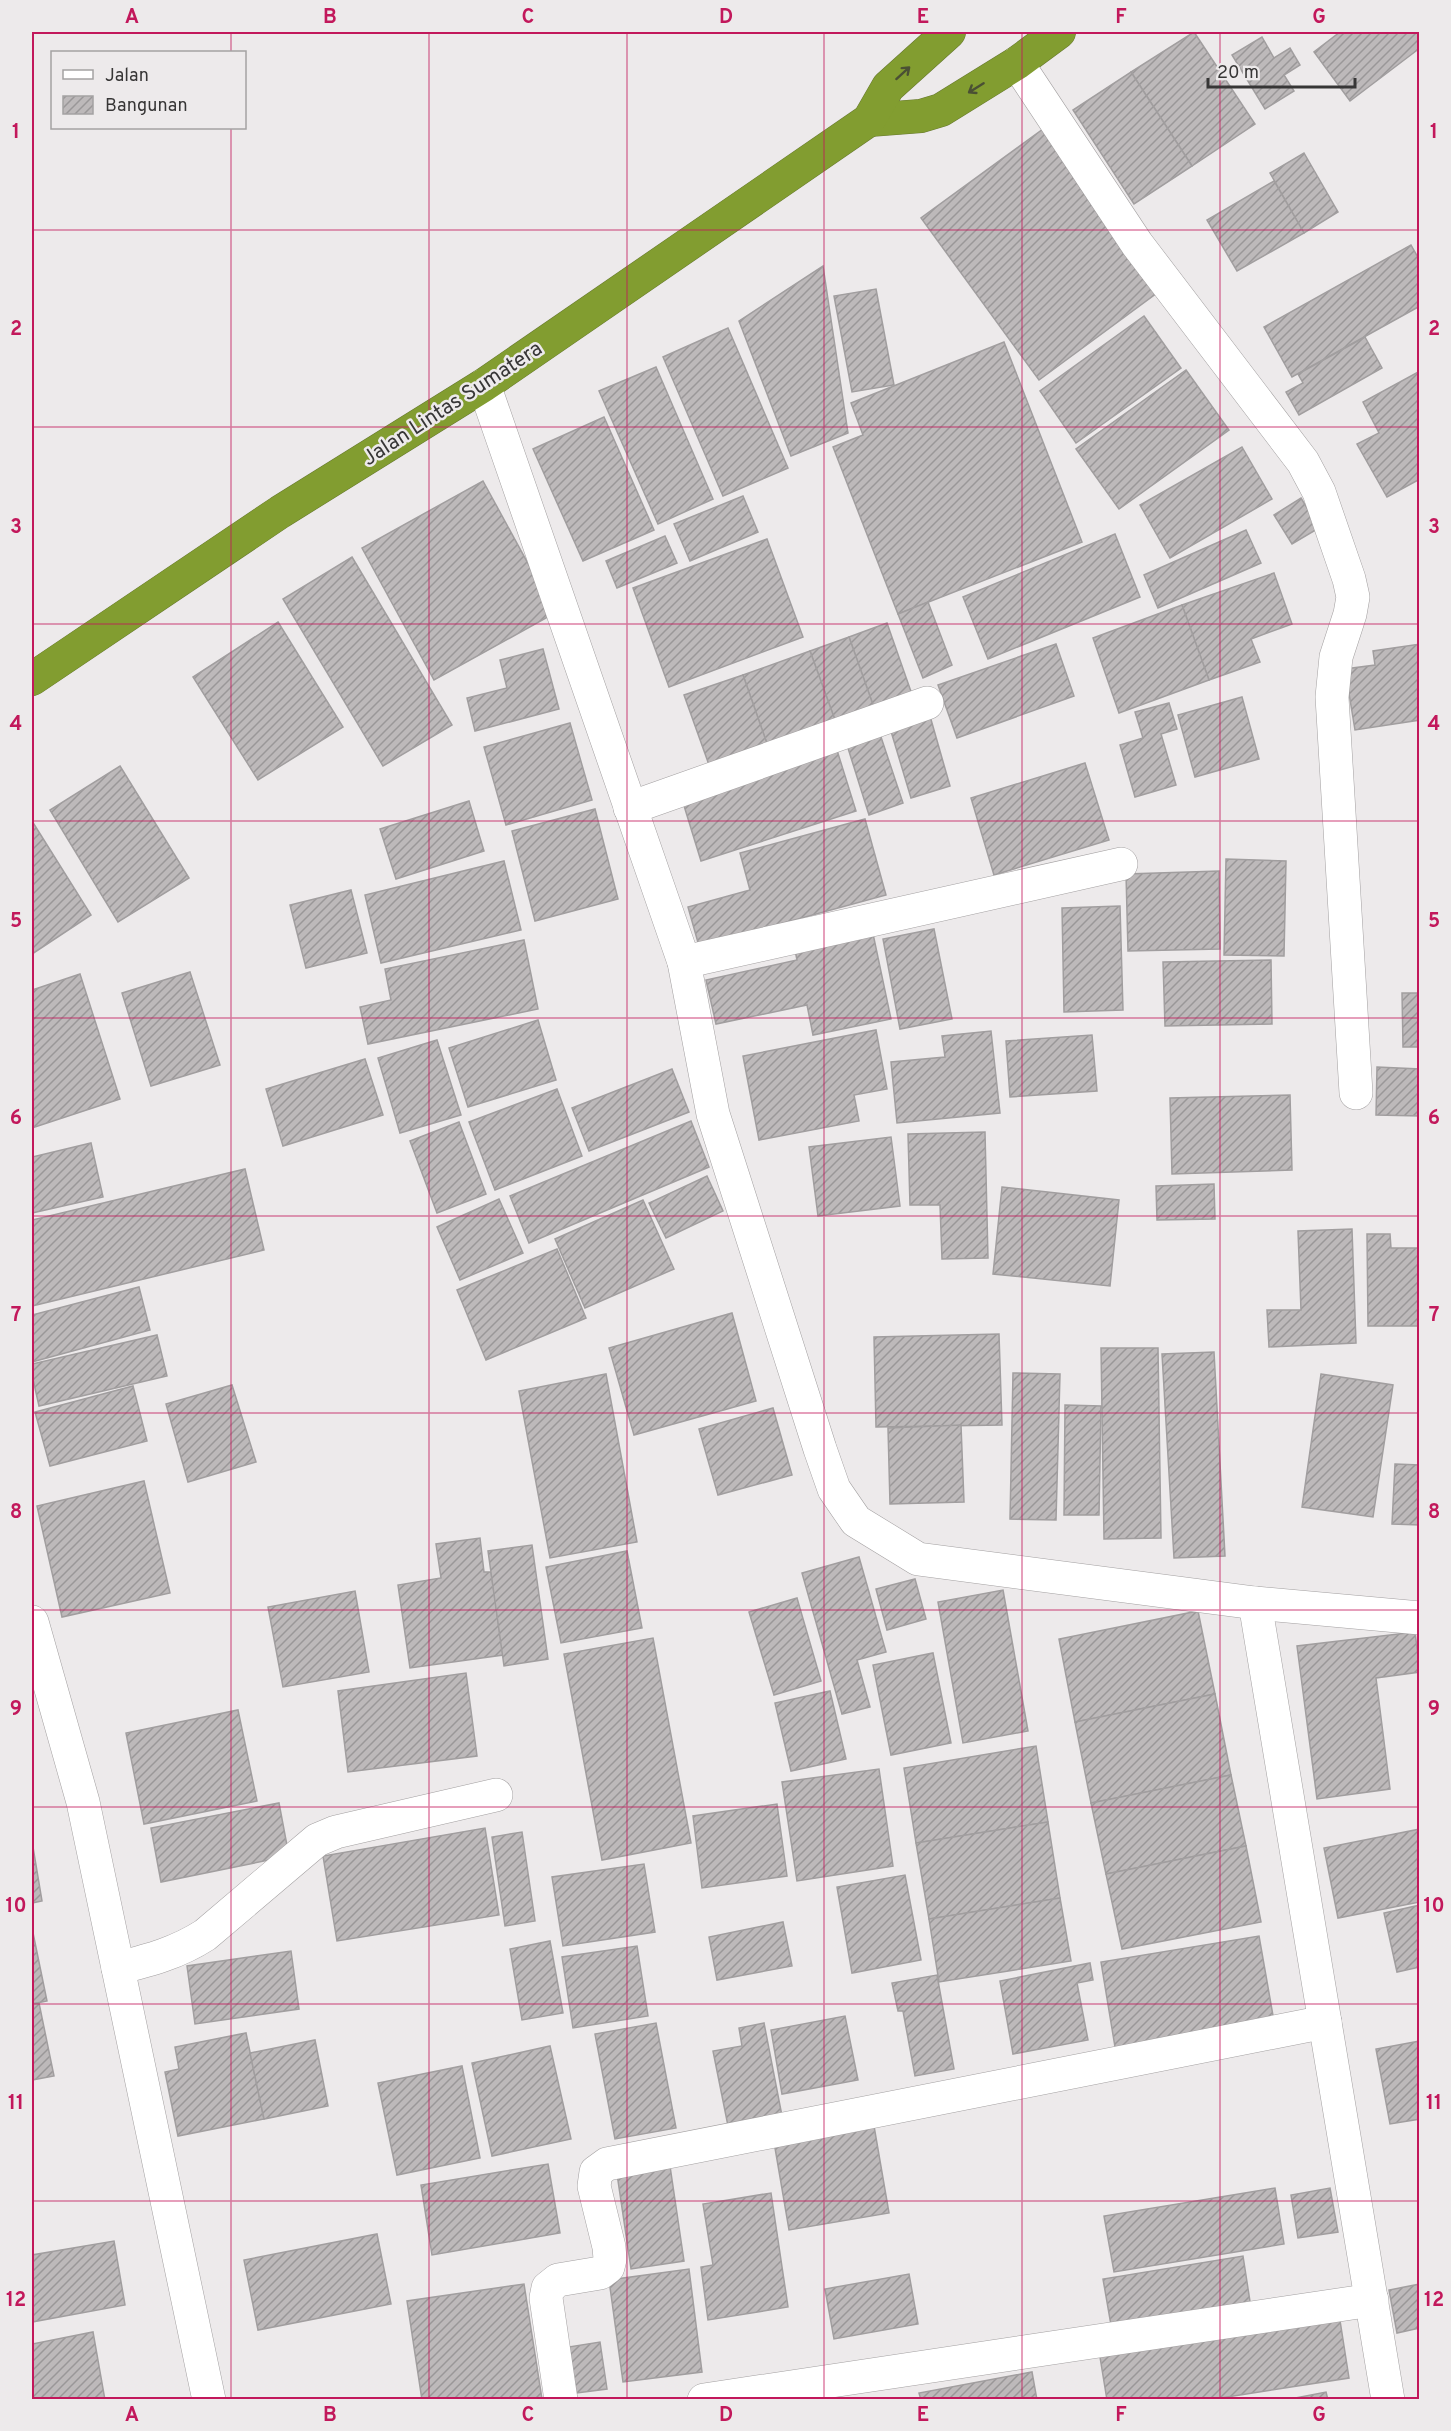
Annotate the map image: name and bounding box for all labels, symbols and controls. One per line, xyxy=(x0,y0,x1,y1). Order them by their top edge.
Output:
text: A xyxy=(125,5,139,31)
text: B xyxy=(323,5,337,31)
text: C xyxy=(522,5,534,31)
text: D xyxy=(719,5,733,31)
text: E xyxy=(917,5,929,31)
text: F xyxy=(1115,5,1127,31)
text: G xyxy=(1312,5,1326,31)
legend xyxy=(51,51,246,129)
scale bar xyxy=(1208,51,1355,89)
text: 20 m xyxy=(1217,62,1259,85)
text: Jalan xyxy=(105,65,149,88)
one-way arrow xyxy=(895,66,910,80)
one-way arrow xyxy=(968,83,985,95)
text: Bangunan xyxy=(105,95,188,118)
text: 1 xyxy=(12,120,20,146)
text: 1 xyxy=(1430,120,1438,146)
text: 2 xyxy=(10,317,22,343)
text: 2 xyxy=(1428,317,1440,343)
street label: Jalan Lintas Sumatera xyxy=(358,336,548,473)
text: 3 xyxy=(10,515,22,541)
text: 3 xyxy=(1428,515,1440,541)
text: 4 xyxy=(10,712,22,738)
text: 4 xyxy=(1428,712,1440,738)
text: 5 xyxy=(10,909,22,935)
text: 5 xyxy=(1428,909,1440,935)
text: 6 xyxy=(10,1106,22,1132)
text: 6 xyxy=(1428,1106,1440,1132)
text: 7 xyxy=(11,1303,21,1329)
text: 7 xyxy=(1429,1303,1439,1329)
text: 8 xyxy=(10,1500,22,1526)
text: 8 xyxy=(1428,1500,1440,1526)
text: 9 xyxy=(10,1697,22,1723)
text: 9 xyxy=(1428,1697,1440,1723)
text: 10 xyxy=(5,1894,27,1920)
text: 10 xyxy=(1423,1894,1445,1920)
text: 11 xyxy=(8,2091,24,2117)
text: 11 xyxy=(1426,2091,1442,2117)
text: 12 xyxy=(6,2288,26,2314)
text: 12 xyxy=(1424,2288,1444,2314)
text: A xyxy=(125,2403,139,2429)
text: B xyxy=(323,2403,337,2429)
text: C xyxy=(522,2403,534,2429)
text: D xyxy=(719,2403,733,2429)
text: E xyxy=(917,2403,929,2429)
text: F xyxy=(1115,2403,1127,2429)
text: G xyxy=(1312,2403,1326,2429)

